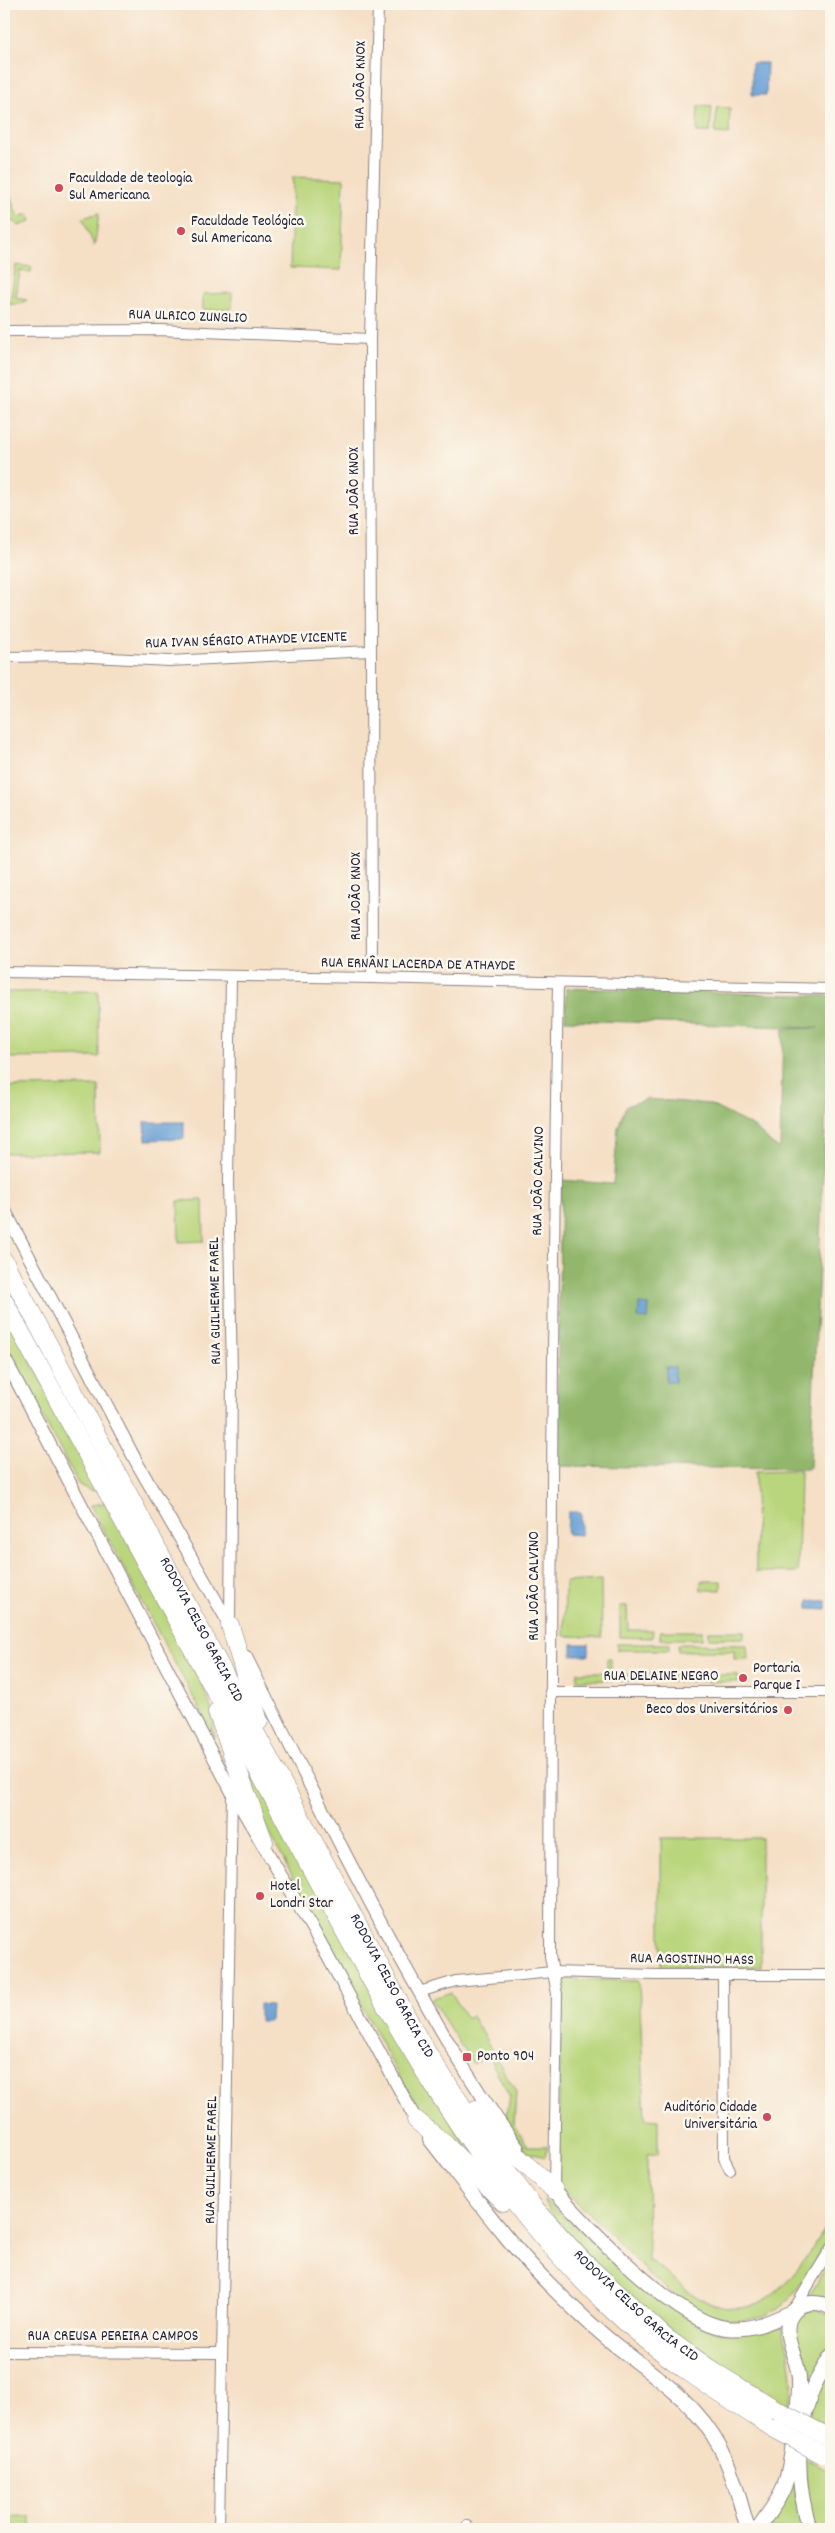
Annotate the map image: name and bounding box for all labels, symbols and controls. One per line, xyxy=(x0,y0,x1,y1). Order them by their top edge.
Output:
street label: RUA JOÃO KNOX xyxy=(349,41,373,129)
place label: Faculdade de teologia Sul Americana xyxy=(69,168,193,207)
marker: Faculdade de teologia Sul Americana xyxy=(53,182,65,194)
place label: Faculdade Teológica Sul Americana xyxy=(191,211,305,250)
marker: Faculdade Teológica Sul Americana xyxy=(175,225,187,237)
street label: RUA ULRICO ZUNGLIO xyxy=(128,304,248,330)
street label: RUA JOÃO KNOX xyxy=(344,447,366,535)
street label: RUA IVAN SÉRGIO ATHAYDE VICENTE xyxy=(145,626,347,656)
street label: RUA JOÃO KNOX xyxy=(346,852,368,940)
street label: RUA ERNÂNI LACERDA DE ATHAYDE xyxy=(321,952,515,978)
street label: RUA JOÃO CALVINO xyxy=(527,1126,551,1236)
street label: RUA GUILHERME FAREL xyxy=(204,1237,228,1365)
street label: RUA JOÃO CALVINO xyxy=(524,1531,546,1641)
street label: RODOVIA CELSO GARCIA CID xyxy=(153,1553,249,1706)
place label: Portaria Parque I xyxy=(753,1658,801,1697)
street label: RUA DELAINE NEGRO xyxy=(603,1666,719,1688)
marker: Portaria Parque I xyxy=(737,1672,749,1684)
place label: Beco dos Universitários xyxy=(646,1699,778,1721)
marker: Beco dos Universitários xyxy=(782,1704,794,1716)
place label: Hotel Londri Star xyxy=(270,1876,334,1915)
marker: Hotel Londri Star xyxy=(254,1890,266,1902)
street label: RODOVIA CELSO GARCIA CID xyxy=(343,1910,439,2063)
street label: RUA AGOSTINHO HASS xyxy=(630,1948,754,1972)
place label: Ponto 904 xyxy=(477,2046,534,2068)
marker: Ponto 904 xyxy=(461,2051,473,2063)
street label: RUA GUILHERME FAREL xyxy=(200,2096,224,2224)
place label: Auditório Cidade Universitária xyxy=(664,2097,758,2136)
marker: Auditório Cidade Universitária xyxy=(761,2111,773,2123)
street label: RODOVIA CELSO GARCIA CID xyxy=(567,2245,703,2368)
street label: RUA CREUSA PEREIRA CAMPOS xyxy=(28,2326,198,2348)

